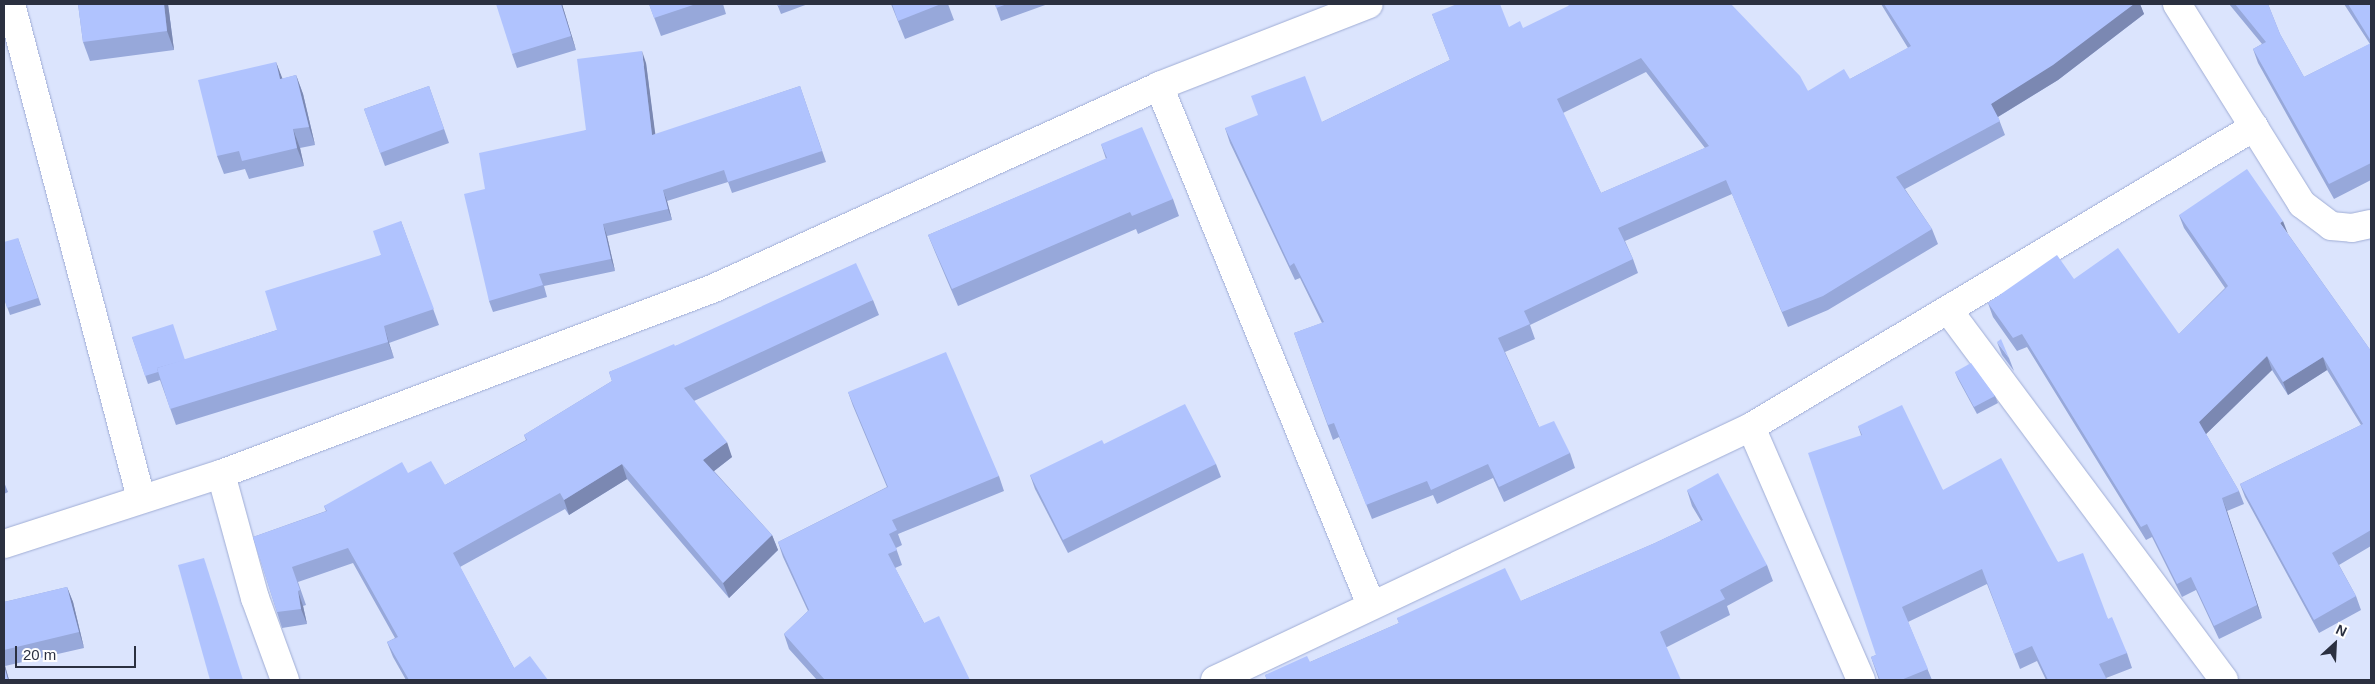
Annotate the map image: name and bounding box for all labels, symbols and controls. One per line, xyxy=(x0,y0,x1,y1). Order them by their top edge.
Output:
north arrow xyxy=(2310,619,2360,669)
text: N xyxy=(2333,621,2349,640)
scale bar xyxy=(18,636,139,668)
text: 20 m xyxy=(23,646,56,663)

